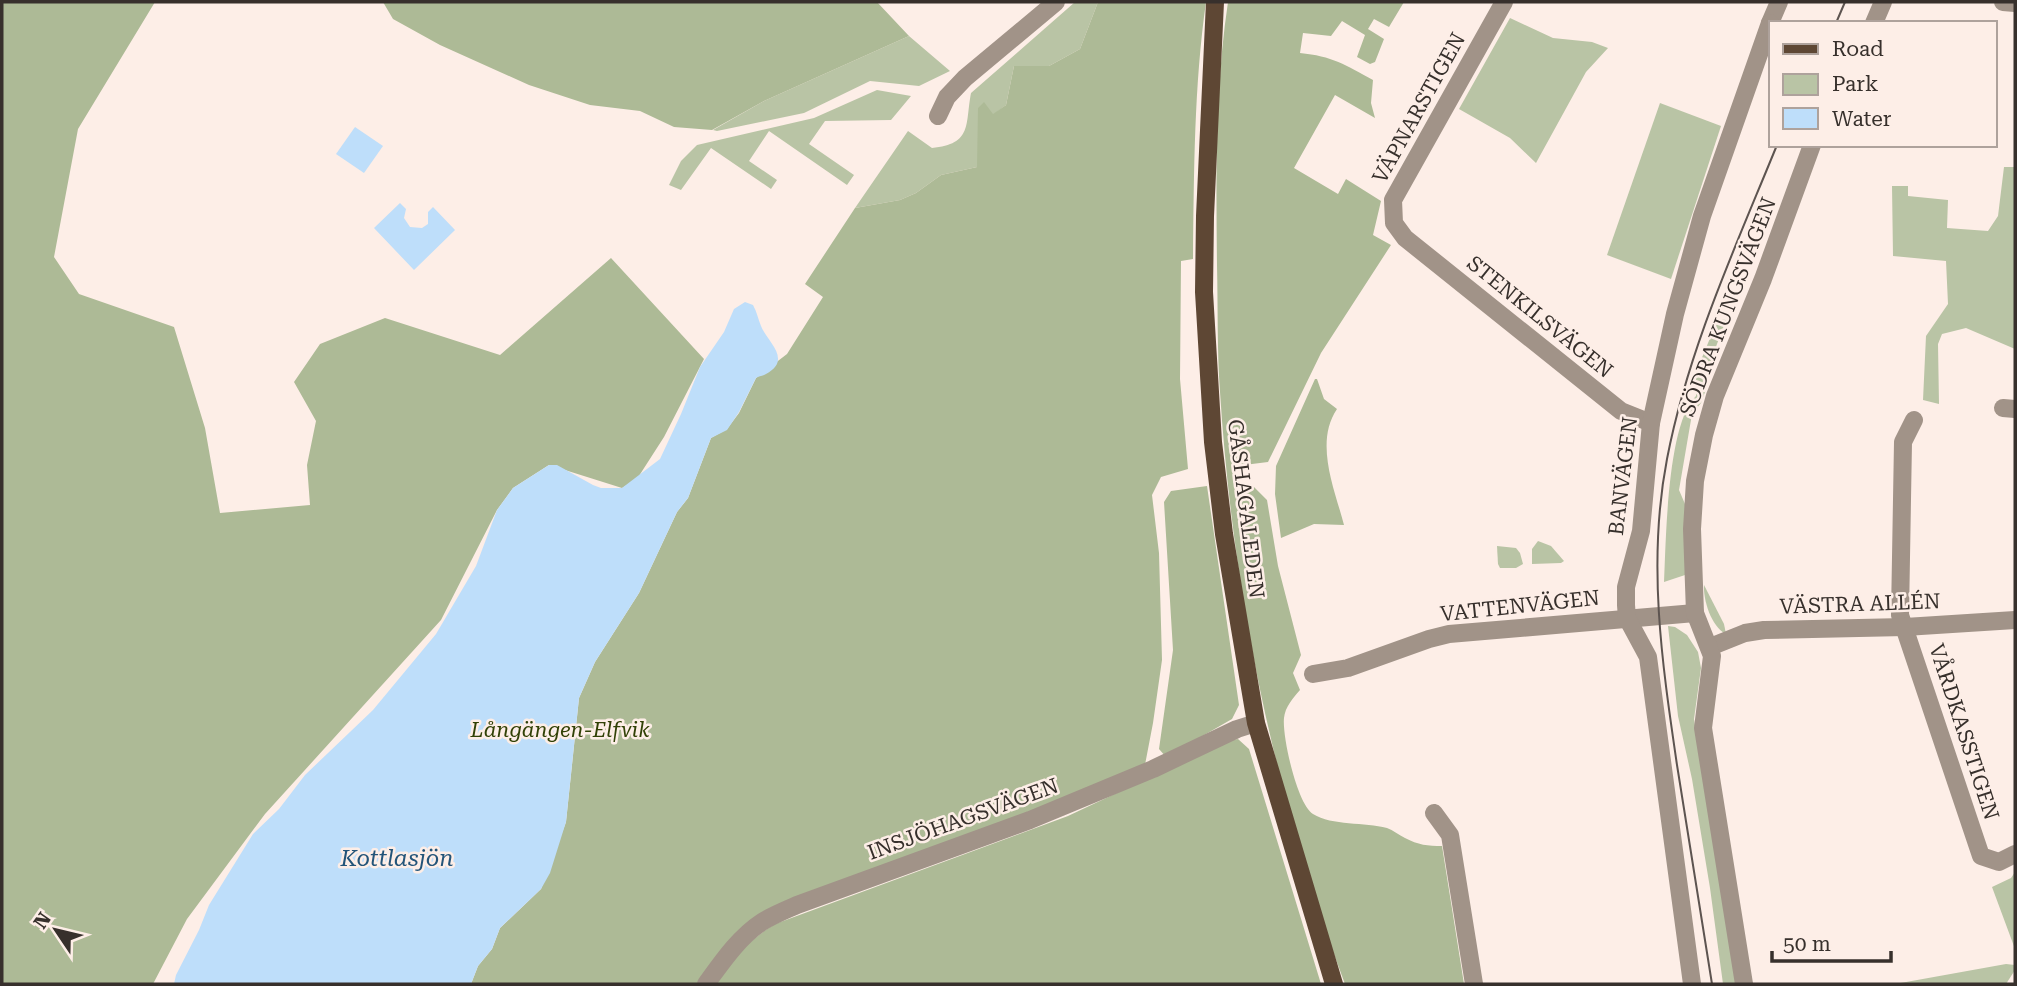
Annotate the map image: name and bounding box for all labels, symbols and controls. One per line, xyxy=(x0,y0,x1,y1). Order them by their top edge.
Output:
legend xyxy=(1769,21,1996,147)
street label: VÄPNARSTIGEN xyxy=(1368,28,1470,188)
text: Road xyxy=(1832,37,1884,61)
text: Park xyxy=(1832,72,1878,96)
text: Water xyxy=(1832,107,1892,131)
street label: SÖDRA KUNGSVÄGEN xyxy=(1674,194,1781,420)
street label: STENKILSVÄGEN xyxy=(1462,251,1618,383)
street label: BANVÄGEN xyxy=(1604,415,1642,537)
street label: GÅSHAGALEDEN xyxy=(1223,418,1270,600)
street label: VATTENVÄGEN xyxy=(1439,586,1601,626)
street label: VÄSTRA ALLÉN xyxy=(1779,588,1941,619)
street label: VÅRDKASSTIGEN xyxy=(1924,641,2005,823)
park label: Långängen-Elfvik xyxy=(469,718,650,742)
street label: INSJÖHAGSVÄGEN xyxy=(864,772,1062,865)
water label: Kottlasjön xyxy=(340,845,453,872)
north arrow xyxy=(21,895,91,965)
text: N xyxy=(29,908,56,933)
scale bar xyxy=(1772,920,1891,964)
text: 50 m xyxy=(1783,932,1831,956)

